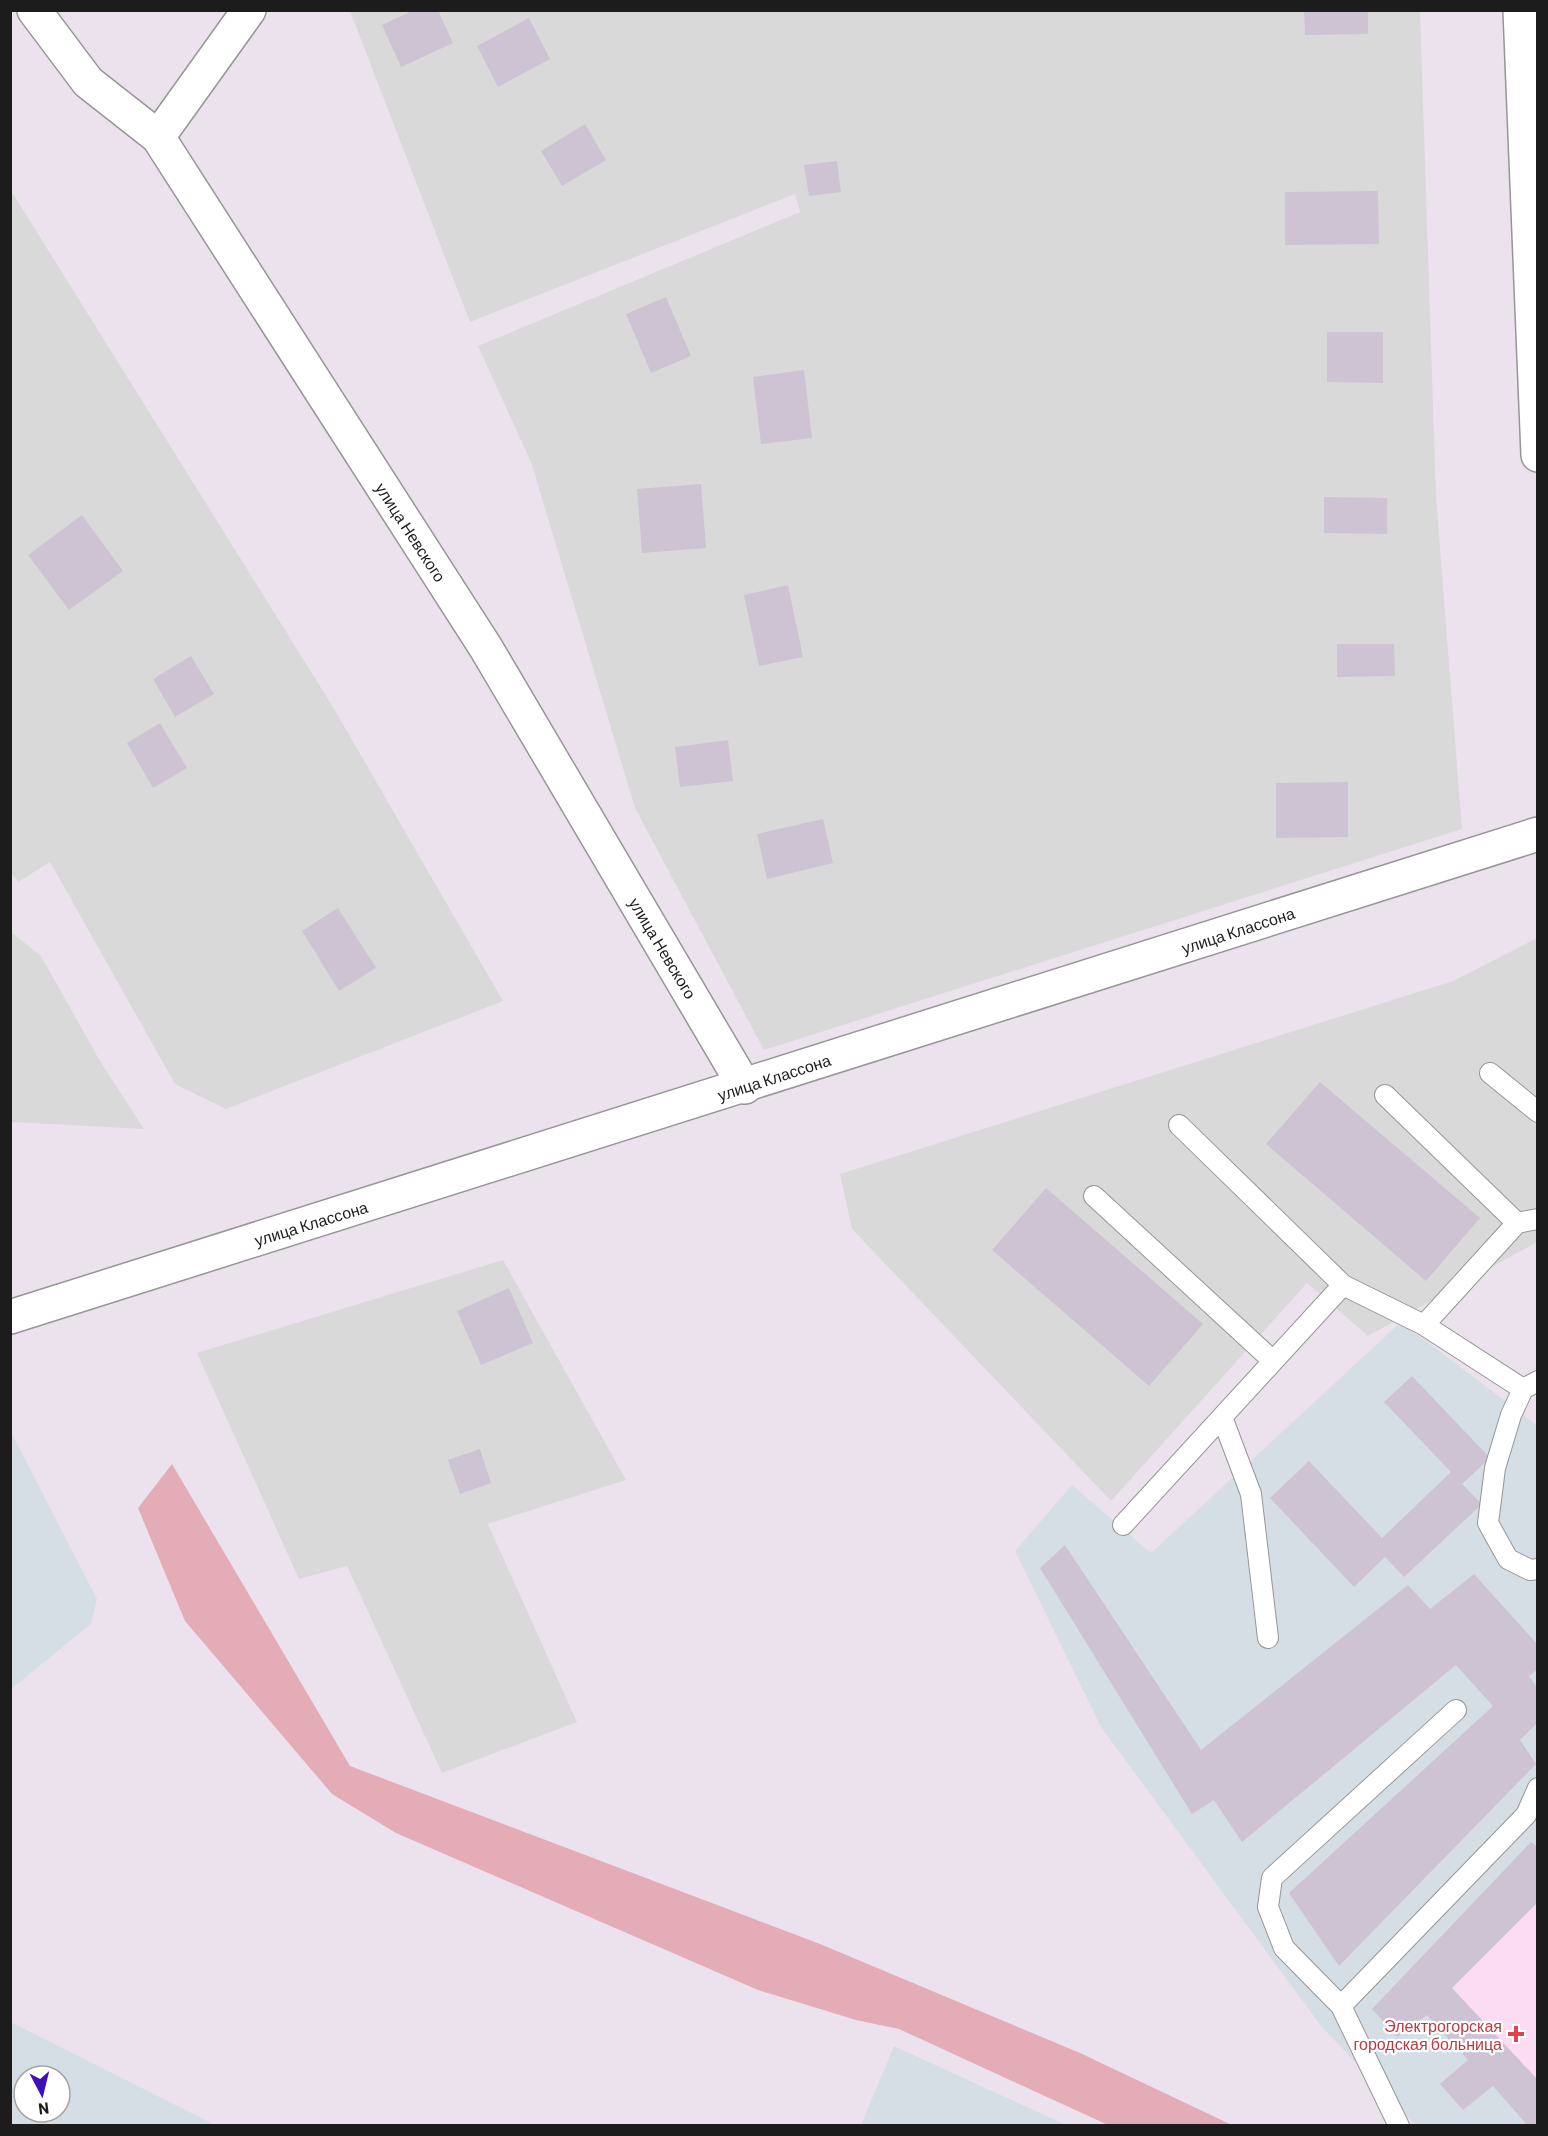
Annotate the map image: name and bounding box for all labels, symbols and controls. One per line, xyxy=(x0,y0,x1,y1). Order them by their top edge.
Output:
street label: улица Невского xyxy=(372,479,450,585)
street label: улица Невского xyxy=(625,894,701,1002)
street label: улица Классона xyxy=(1179,903,1297,957)
street label: улица Классона xyxy=(715,1050,833,1104)
street label: улица Классона xyxy=(252,1197,370,1249)
place label: Электрогорская городская больница xyxy=(1354,2016,1502,2053)
marker: Электрогорская городская больница xyxy=(1507,2025,1525,2043)
north arrow xyxy=(12,2064,72,2124)
text: N xyxy=(37,2099,50,2119)

